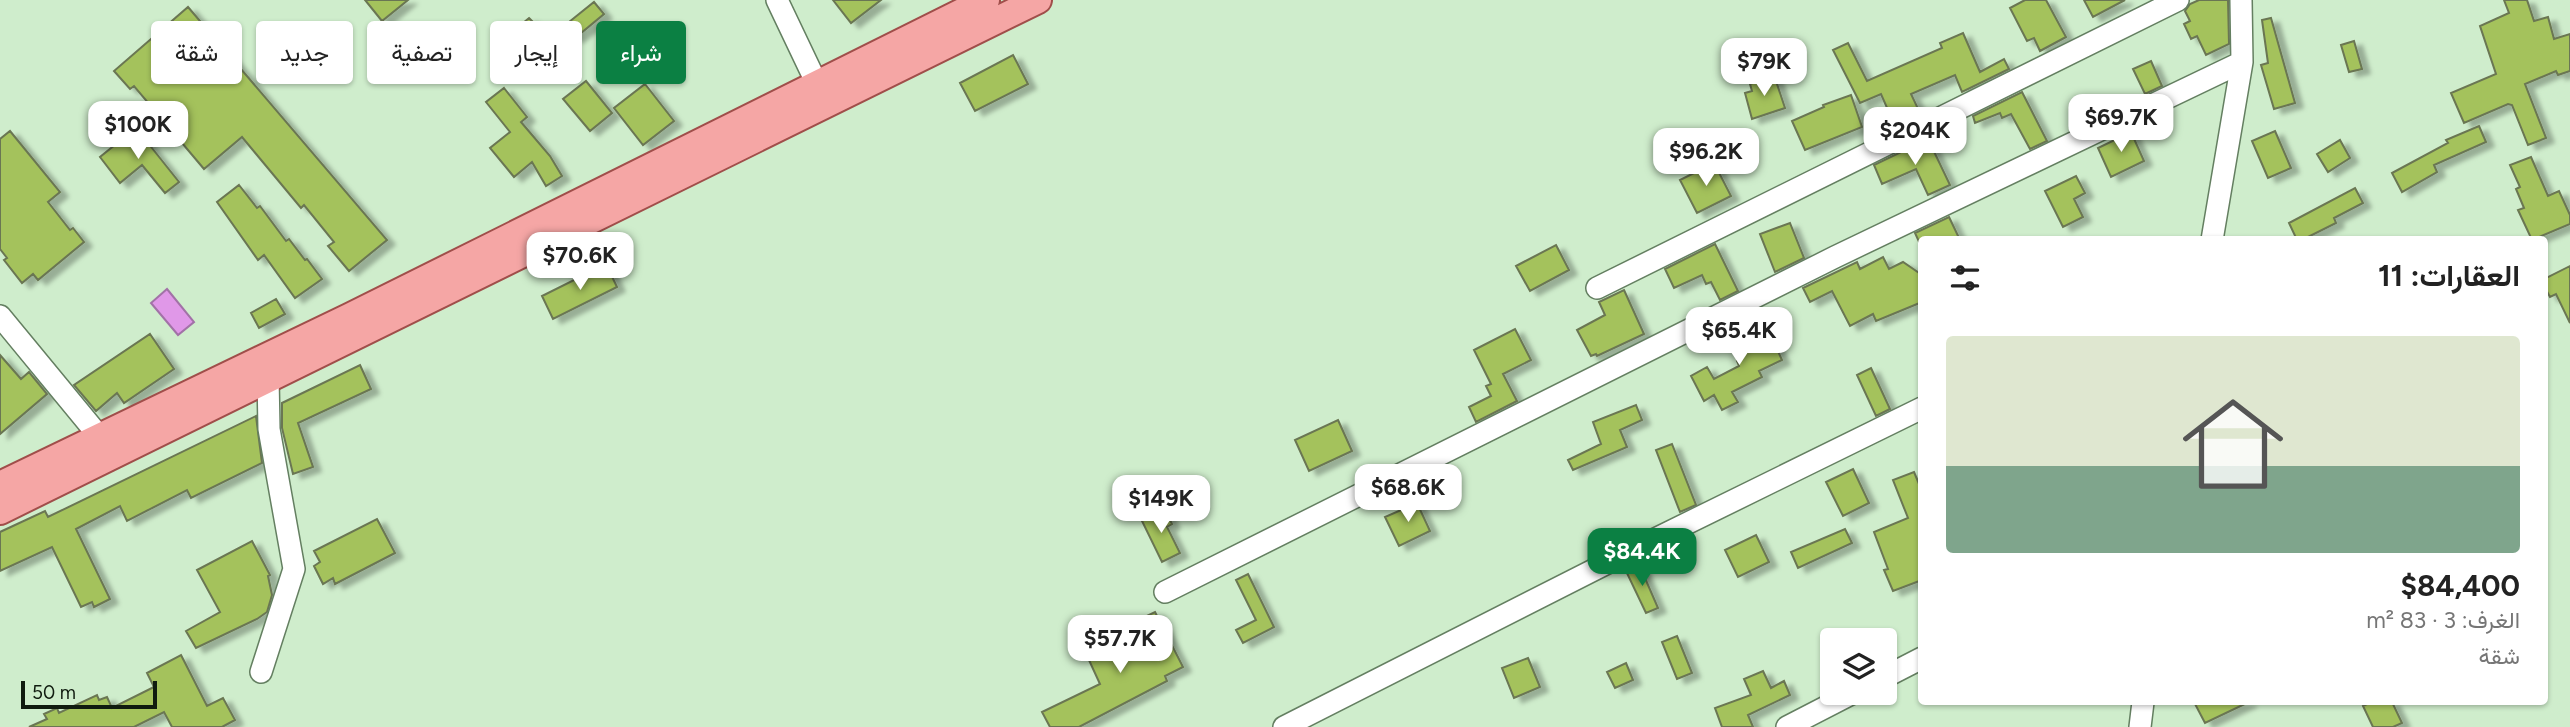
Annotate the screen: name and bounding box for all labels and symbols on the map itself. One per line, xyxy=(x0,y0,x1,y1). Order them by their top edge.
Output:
pin: $79K xyxy=(1723,38,1805,98)
pin: $69.7K xyxy=(2064,94,2178,154)
pin: $100K xyxy=(89,102,187,161)
pin: $204K xyxy=(1866,108,1964,167)
pin: $96.2K xyxy=(1649,128,1763,188)
pin: $70.6K xyxy=(523,232,637,292)
pin: $65.4K xyxy=(1682,308,1796,367)
pin: $68.6K xyxy=(1351,464,1465,524)
pin: $149K xyxy=(1112,476,1210,535)
pin: $84.4K xyxy=(1585,528,1699,588)
pin: $57.7K xyxy=(1063,616,1177,675)
scale bar xyxy=(21,678,158,710)

